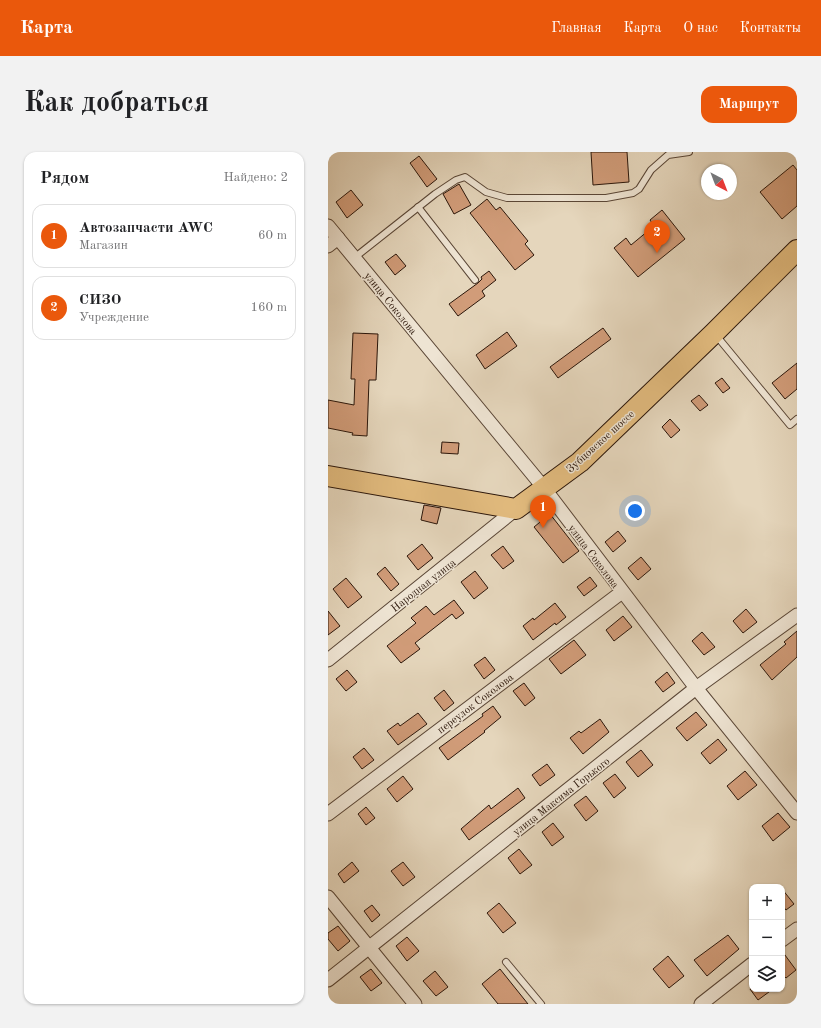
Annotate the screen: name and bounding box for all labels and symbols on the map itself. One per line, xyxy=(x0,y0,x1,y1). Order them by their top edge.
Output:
north arrow xyxy=(701,164,737,200)
pin: 2 xyxy=(644,220,670,253)
street label: улица Соколова xyxy=(361,271,419,338)
street label: Зубцовское шоссе xyxy=(565,409,637,475)
pin: 1 xyxy=(530,495,556,528)
your location xyxy=(625,501,645,521)
street label: улица Соколова xyxy=(565,523,621,591)
street label: Народная улица xyxy=(390,557,459,615)
street label: переулок Соколова xyxy=(436,672,516,736)
street label: улица Максима Горького xyxy=(511,756,612,838)

